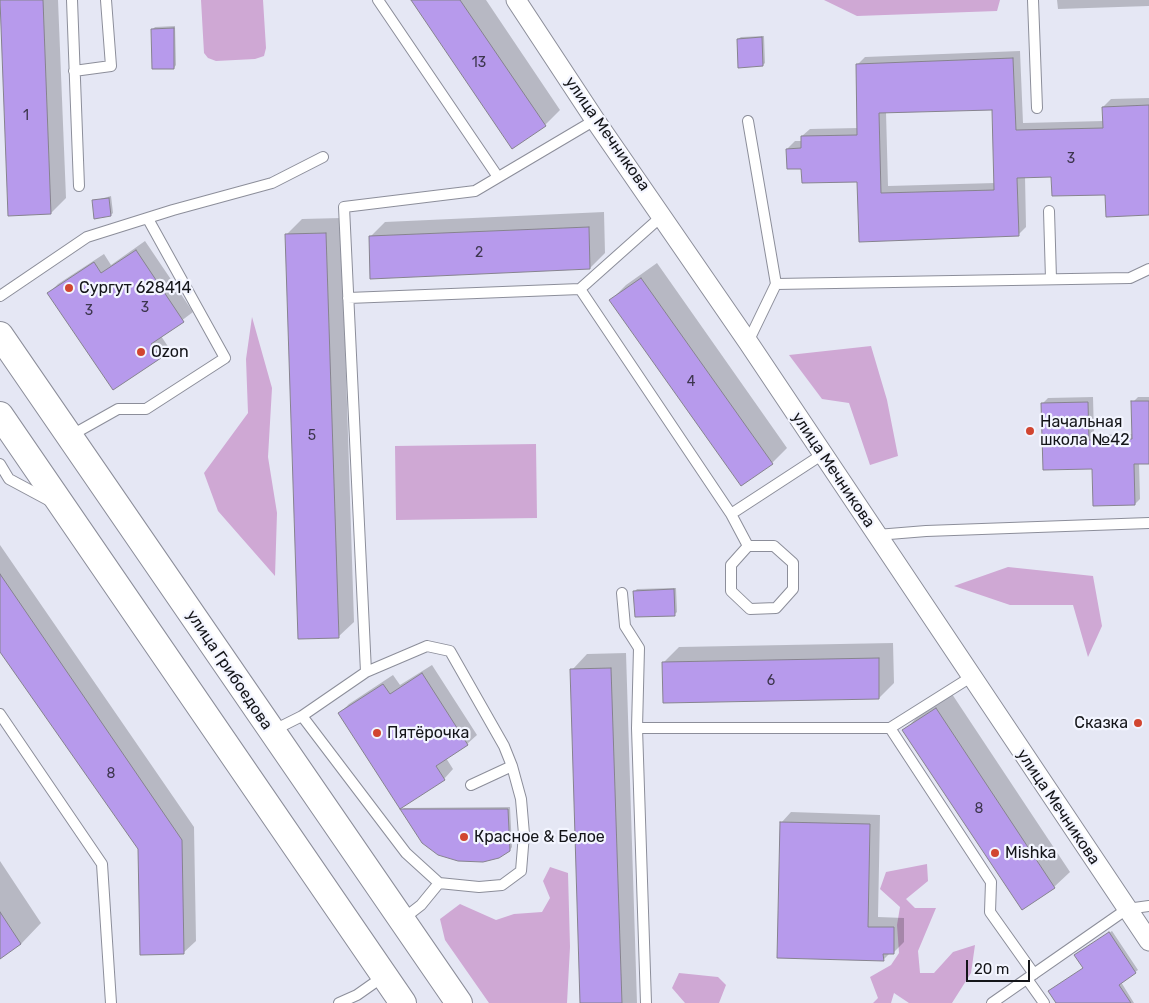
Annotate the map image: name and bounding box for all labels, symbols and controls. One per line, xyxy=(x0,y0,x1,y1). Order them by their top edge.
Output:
house number: 13 xyxy=(472,55,486,71)
street label: улица Мечникова xyxy=(560,73,654,195)
house number: 1 xyxy=(23,108,29,124)
house number: 3 xyxy=(1067,151,1075,167)
house number: 2 xyxy=(475,245,483,261)
place label: Сургут 628414 xyxy=(79,278,191,298)
marker: Сургут 628414 xyxy=(63,282,75,294)
house number: 3 xyxy=(141,300,149,316)
house number: 3 xyxy=(85,303,93,319)
place label: Ozon xyxy=(151,342,189,362)
marker: Ozon xyxy=(135,346,147,358)
house number: 4 xyxy=(687,374,695,390)
street label: улица Мечникова xyxy=(787,409,879,531)
place label: Начальная школа №42 xyxy=(1040,412,1130,450)
marker: Начальная школа №42 xyxy=(1024,425,1036,437)
house number: 5 xyxy=(308,428,316,444)
street label: улица Грибоедова xyxy=(182,606,276,734)
house number: 6 xyxy=(767,673,775,689)
place label: Сказка xyxy=(1074,713,1128,733)
marker: Сказка xyxy=(1132,717,1144,729)
place label: Пятёрочка xyxy=(387,723,469,743)
marker: Пятёрочка xyxy=(371,727,383,739)
street label: улица Мечникова xyxy=(1012,746,1104,868)
house number: 8 xyxy=(107,766,115,782)
house number: 8 xyxy=(975,801,983,817)
place label: Красное & Белое xyxy=(474,827,605,847)
marker: Красное & Белое xyxy=(458,831,470,843)
place label: Mishka xyxy=(1005,843,1056,863)
marker: Mishka xyxy=(989,847,1001,859)
scale bar xyxy=(969,950,1033,982)
text: 20 m xyxy=(974,960,1009,978)

